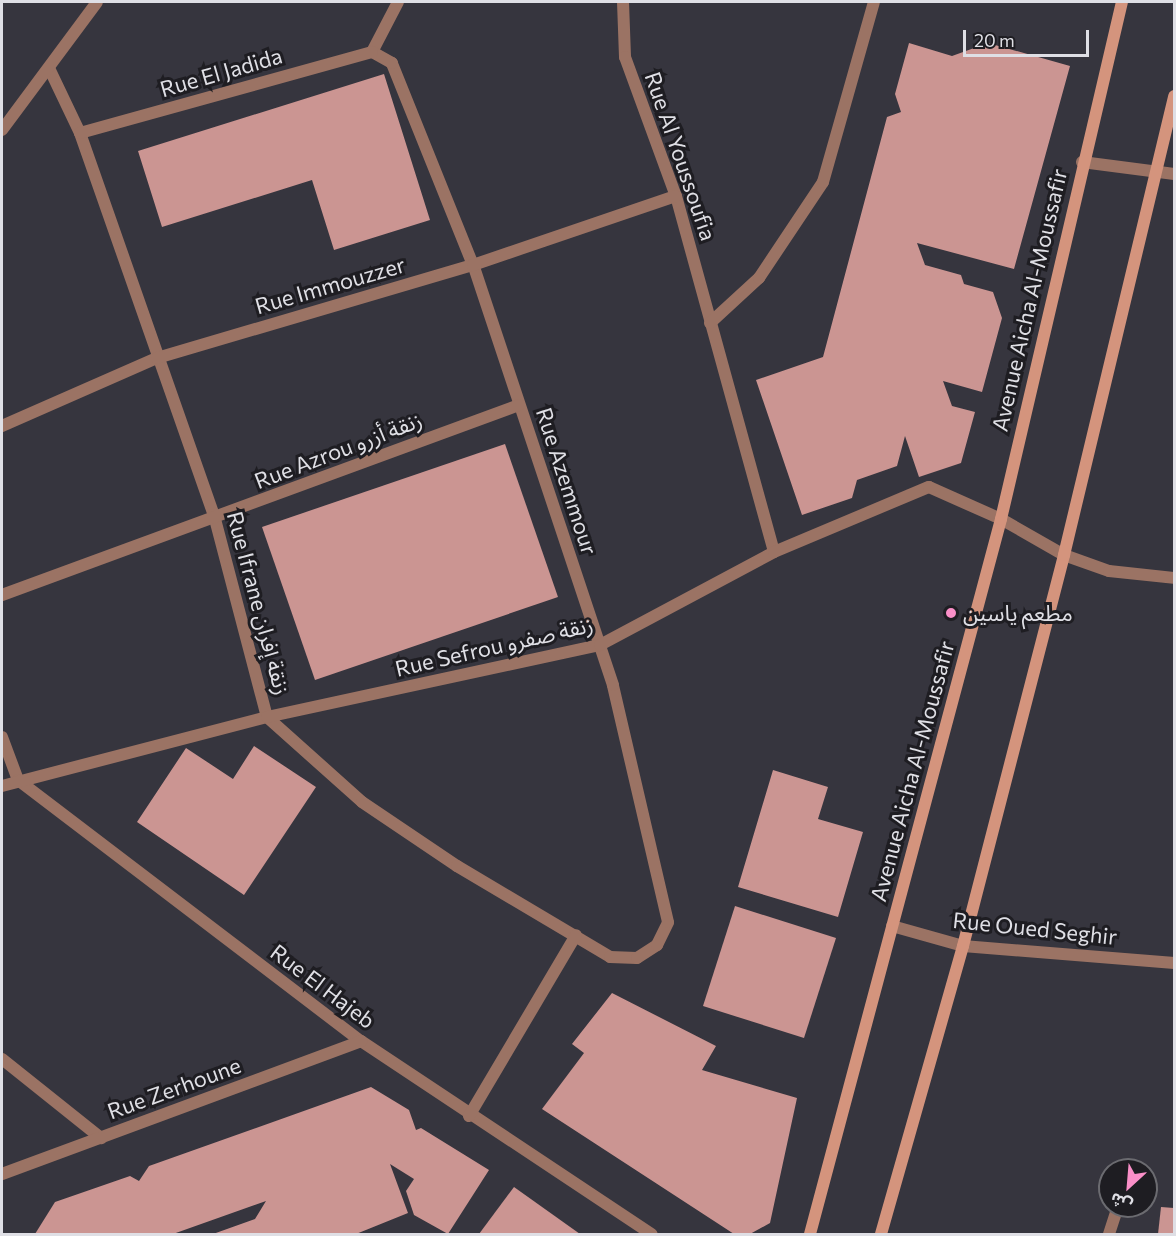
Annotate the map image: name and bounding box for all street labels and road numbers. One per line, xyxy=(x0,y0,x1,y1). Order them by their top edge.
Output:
street label: Rue El Jadida xyxy=(157,42,285,102)
street label: Rue Al Youssoufia xyxy=(640,68,722,244)
street label: Avenue Aicha Al-Moussafir xyxy=(986,166,1072,434)
street label: Rue Immouzzer xyxy=(252,251,408,319)
street label: Rue Azemmour xyxy=(531,404,603,558)
street label: Rue Azrou زنقة أزرو xyxy=(251,406,425,494)
street label: Rue Ifrane زنقة إفران xyxy=(222,508,296,698)
street label: Rue Sefrou زنقة صفرو xyxy=(392,610,596,682)
street label: Avenue Aicha Al-Moussafir xyxy=(864,638,960,904)
street label: Rue Oued Seghir xyxy=(952,906,1118,950)
street label: Rue El Hajeb xyxy=(266,938,380,1034)
street label: Rue Zerhoune xyxy=(104,1052,244,1124)

